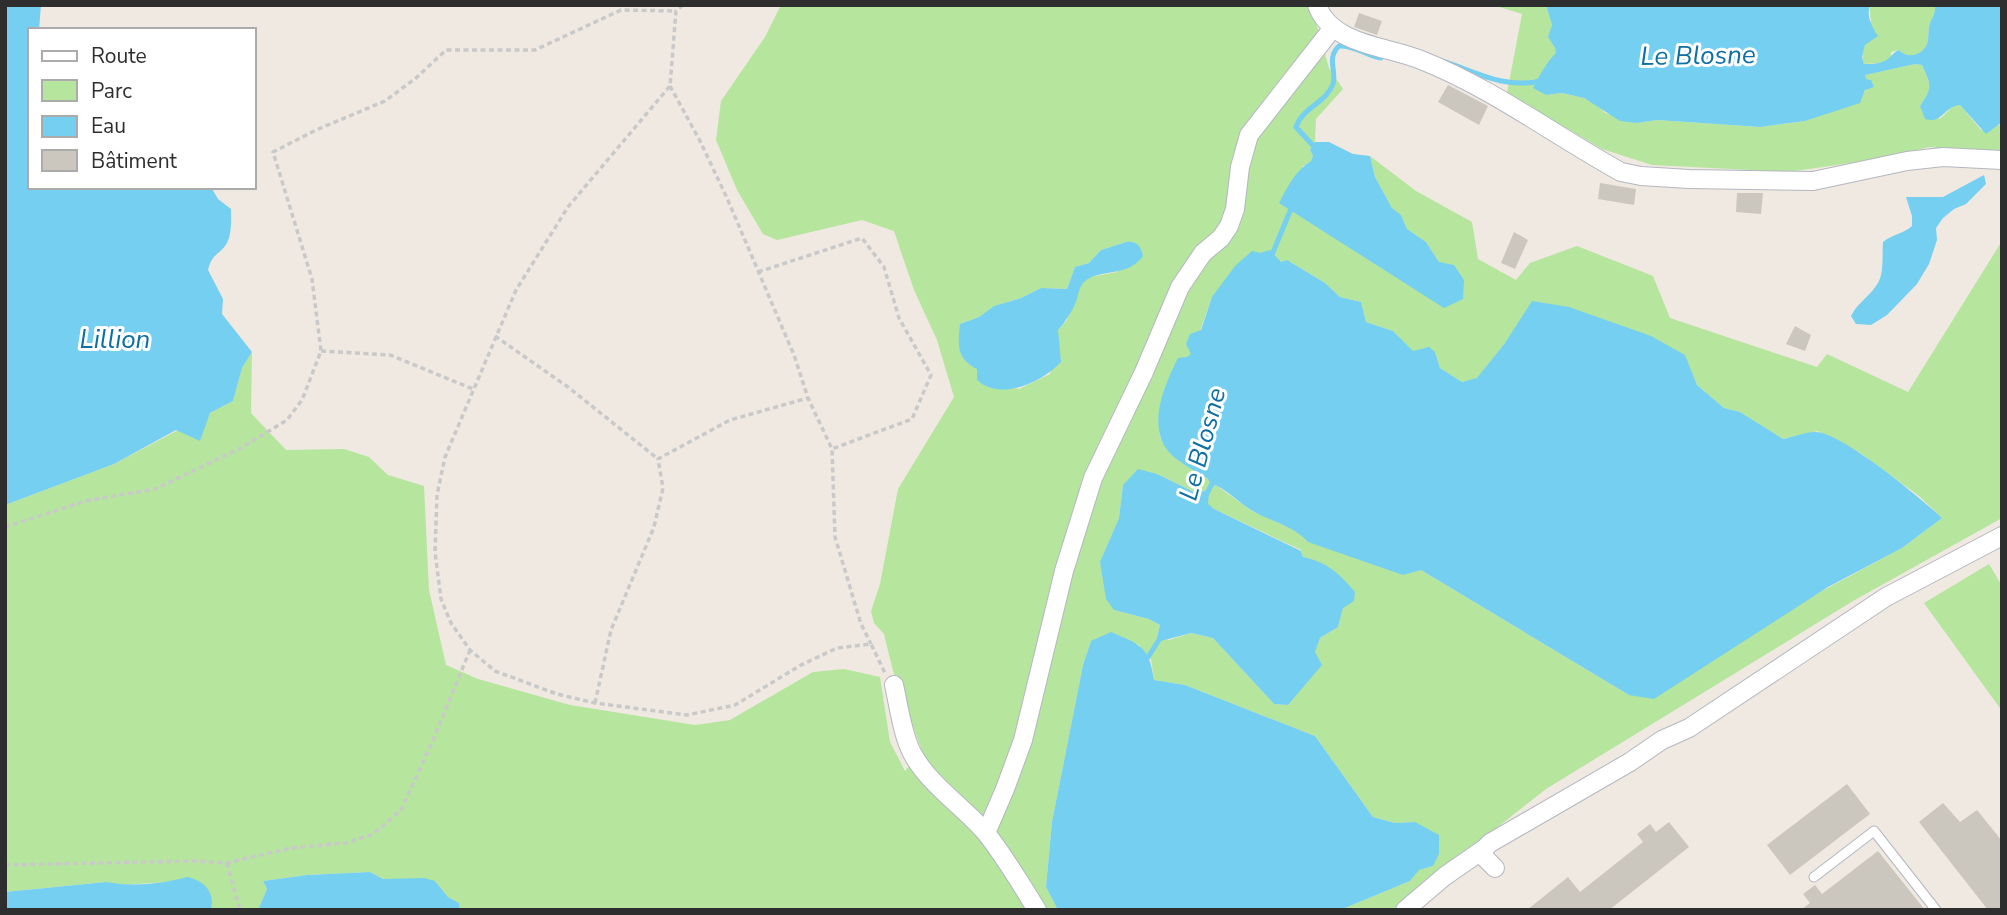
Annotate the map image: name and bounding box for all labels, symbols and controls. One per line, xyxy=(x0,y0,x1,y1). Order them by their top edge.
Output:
legend xyxy=(28,28,256,189)
water label: Le Blosne xyxy=(1640,37,1756,74)
text: Route xyxy=(91,42,147,70)
text: Parc xyxy=(91,77,132,105)
text: Eau xyxy=(91,112,126,140)
text: Bâtiment xyxy=(91,147,178,175)
water label: Lillion xyxy=(80,322,150,357)
water label: Le Blosne xyxy=(1171,384,1234,504)

